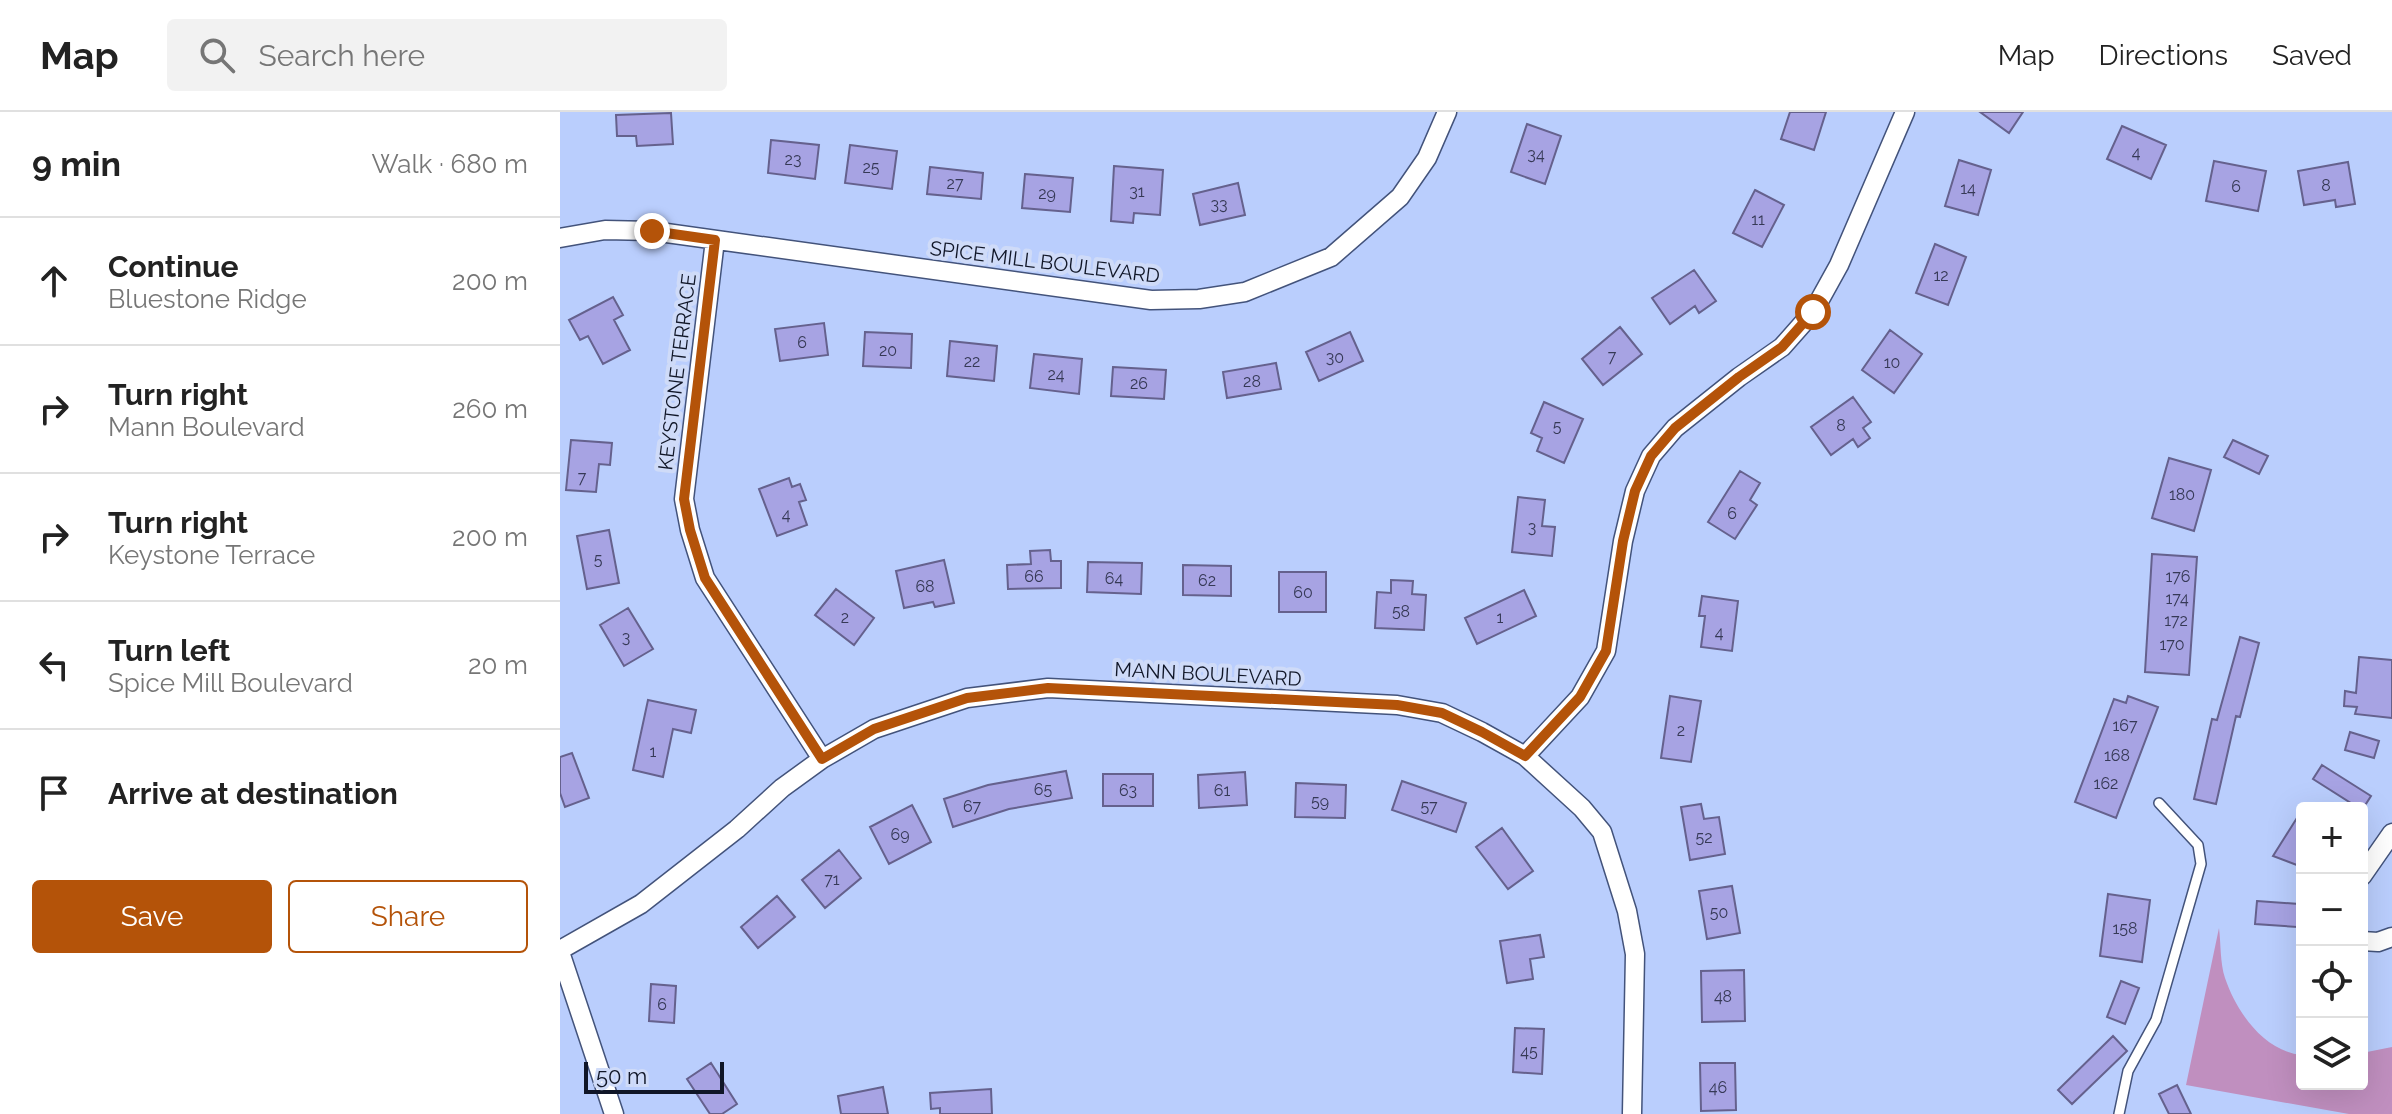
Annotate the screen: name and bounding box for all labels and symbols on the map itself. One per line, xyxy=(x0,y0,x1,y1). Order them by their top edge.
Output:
house number: 4 xyxy=(2132,143,2141,162)
house number: 34 xyxy=(1527,145,1545,164)
house number: 23 xyxy=(785,150,801,169)
house number: 25 xyxy=(862,158,880,177)
house number: 27 xyxy=(947,174,964,193)
house number: 8 xyxy=(2321,176,2331,195)
house number: 6 xyxy=(2231,177,2241,196)
house number: 14 xyxy=(1960,179,1976,198)
house number: 31 xyxy=(1129,182,1145,201)
house number: 29 xyxy=(1038,184,1056,203)
house number: 33 xyxy=(1210,195,1228,214)
house number: 11 xyxy=(1751,210,1765,229)
route end xyxy=(634,213,670,249)
street label: SPICE MILL BOULEVARD xyxy=(929,236,1161,288)
house number: 12 xyxy=(1933,266,1949,285)
street label: KEYSTONE TERRACE xyxy=(653,272,701,472)
route start xyxy=(1795,294,1831,330)
house number: 6 xyxy=(797,333,807,352)
house number: 20 xyxy=(879,341,897,360)
house number: 7 xyxy=(1608,347,1617,366)
house number: 30 xyxy=(1326,348,1344,367)
house number: 22 xyxy=(964,352,980,371)
house number: 10 xyxy=(1884,353,1900,372)
house number: 24 xyxy=(1047,365,1065,384)
house number: 28 xyxy=(1243,372,1261,391)
house number: 26 xyxy=(1130,374,1148,393)
house number: 8 xyxy=(1836,416,1846,435)
house number: 5 xyxy=(1553,417,1562,436)
house number: 7 xyxy=(578,468,587,487)
house number: 180 xyxy=(2169,485,2195,504)
house number: 6 xyxy=(1727,504,1737,523)
house number: 4 xyxy=(782,505,791,524)
house number: 3 xyxy=(1528,518,1536,537)
house number: 5 xyxy=(594,550,603,569)
house number: 66 xyxy=(1024,567,1044,586)
house number: 176 xyxy=(2166,567,2190,586)
house number: 64 xyxy=(1105,569,1123,588)
house number: 62 xyxy=(1198,571,1216,590)
house number: 68 xyxy=(915,577,935,596)
house number: 60 xyxy=(1293,583,1313,602)
house number: 174 xyxy=(2165,589,2189,608)
house number: 58 xyxy=(1392,602,1410,621)
house number: 2 xyxy=(841,608,849,627)
house number: 1 xyxy=(1497,608,1504,627)
house number: 172 xyxy=(2164,611,2188,630)
house number: 4 xyxy=(1715,623,1724,642)
house number: 3 xyxy=(622,628,630,647)
house number: 170 xyxy=(2159,635,2185,654)
street label: MANN BOULEVARD xyxy=(1114,657,1302,691)
house number: 167 xyxy=(2112,716,2138,735)
house number: 2 xyxy=(1677,721,1685,740)
house number: 1 xyxy=(650,742,657,761)
house number: 168 xyxy=(2104,746,2130,765)
house number: 162 xyxy=(2094,774,2118,793)
house number: 65 xyxy=(1034,780,1052,799)
house number: 63 xyxy=(1119,781,1137,800)
house number: 61 xyxy=(1214,781,1230,800)
house number: 59 xyxy=(1311,792,1329,811)
house number: 67 xyxy=(963,797,982,816)
house number: 57 xyxy=(1420,797,1438,816)
house number: 69 xyxy=(890,825,910,844)
house number: 52 xyxy=(1695,828,1713,847)
house number: 71 xyxy=(824,870,840,889)
house number: 50 xyxy=(1710,903,1728,922)
house number: 158 xyxy=(2112,919,2138,938)
house number: 48 xyxy=(1714,987,1732,1006)
house number: 6 xyxy=(657,995,667,1014)
house number: 45 xyxy=(1520,1042,1538,1061)
scale bar xyxy=(584,1058,724,1094)
house number: 46 xyxy=(1709,1078,1727,1097)

